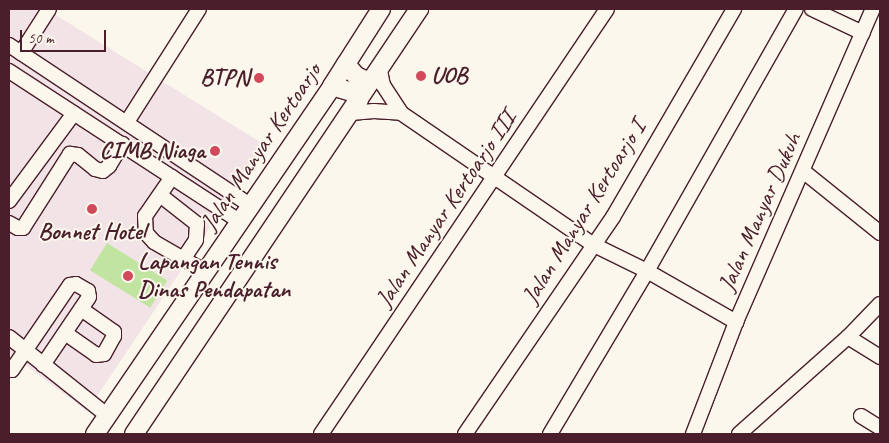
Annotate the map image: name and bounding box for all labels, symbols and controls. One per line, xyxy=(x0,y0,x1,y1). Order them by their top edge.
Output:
scale bar xyxy=(22,20,109,52)
text: 50 m xyxy=(28,29,54,48)
street label: Jalan Manyar Kertoarjo xyxy=(195,58,327,236)
place label: UOB xyxy=(431,62,467,90)
place label: BTPN xyxy=(200,64,249,92)
marker: UOB xyxy=(415,70,427,82)
marker: BTPN xyxy=(253,72,265,84)
street label: Jalan Manyar Kertoarjo III xyxy=(370,106,522,312)
street label: Jalan Manyar Kertoarjo I xyxy=(516,115,652,309)
street label: Jalan Manyar Dukuh xyxy=(712,128,808,296)
place label: CIMB Niaga xyxy=(99,137,205,165)
marker: CIMB Niaga xyxy=(209,145,221,157)
marker: Bonnet Hotel xyxy=(86,203,98,215)
place label: Bonnet Hotel xyxy=(38,218,146,246)
place label: Lapangan Tennis Dinas Pendapatan xyxy=(138,248,290,304)
marker: Lapangan Tennis Dinas Pendapatan xyxy=(122,270,134,282)

